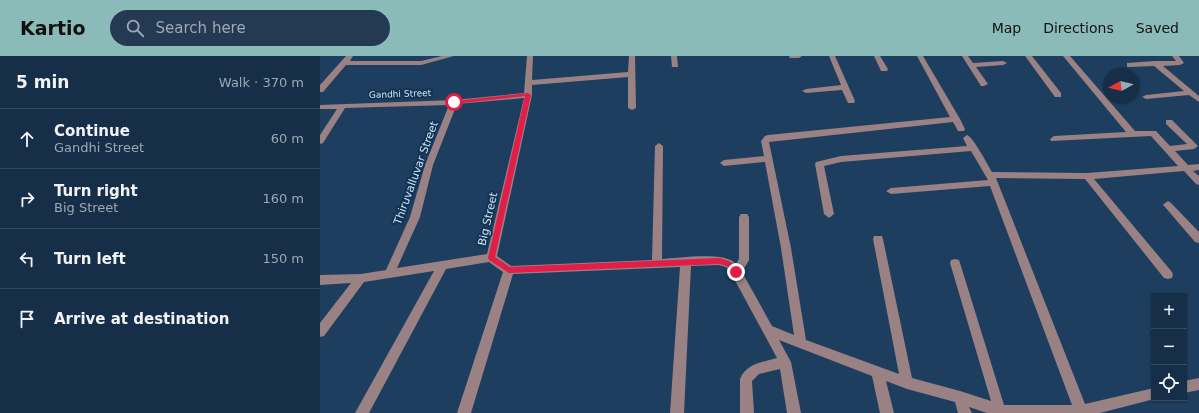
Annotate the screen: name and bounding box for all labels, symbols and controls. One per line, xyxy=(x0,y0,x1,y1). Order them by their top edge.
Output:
search box xyxy=(110,10,390,46)
text: Kartio xyxy=(20,17,86,39)
icon: search xyxy=(124,17,146,39)
text: Search here xyxy=(156,19,246,37)
text: Map xyxy=(992,20,1021,36)
text: Directions xyxy=(1043,20,1114,36)
text: Saved xyxy=(1136,20,1179,36)
north arrow xyxy=(1103,68,1139,104)
text: 5 min xyxy=(16,72,69,92)
text: Walk · 370 m xyxy=(219,75,304,90)
street label: Gandhi Street xyxy=(369,88,432,100)
route start xyxy=(445,93,463,111)
street label: Thiruvalluvar Street xyxy=(391,119,441,228)
text: Continue xyxy=(54,122,130,140)
icon: ahead xyxy=(16,128,38,150)
text: 60 m xyxy=(271,131,304,146)
text: Gandhi Street xyxy=(54,140,144,155)
text: Turn right xyxy=(54,182,138,200)
icon: right xyxy=(16,188,38,210)
street label: Big Street xyxy=(476,190,501,247)
text: 160 m xyxy=(262,191,304,206)
text: Big Street xyxy=(54,200,118,215)
icon: left xyxy=(16,248,38,270)
text: Turn left xyxy=(54,250,126,268)
text: 150 m xyxy=(262,251,304,266)
route end xyxy=(727,263,745,281)
map controls xyxy=(1151,293,1187,401)
button: + xyxy=(1151,293,1187,329)
icon: arrive xyxy=(16,308,38,330)
text: Arrive at destination xyxy=(54,310,229,328)
button: − xyxy=(1151,329,1187,365)
button: locate xyxy=(1151,365,1187,401)

